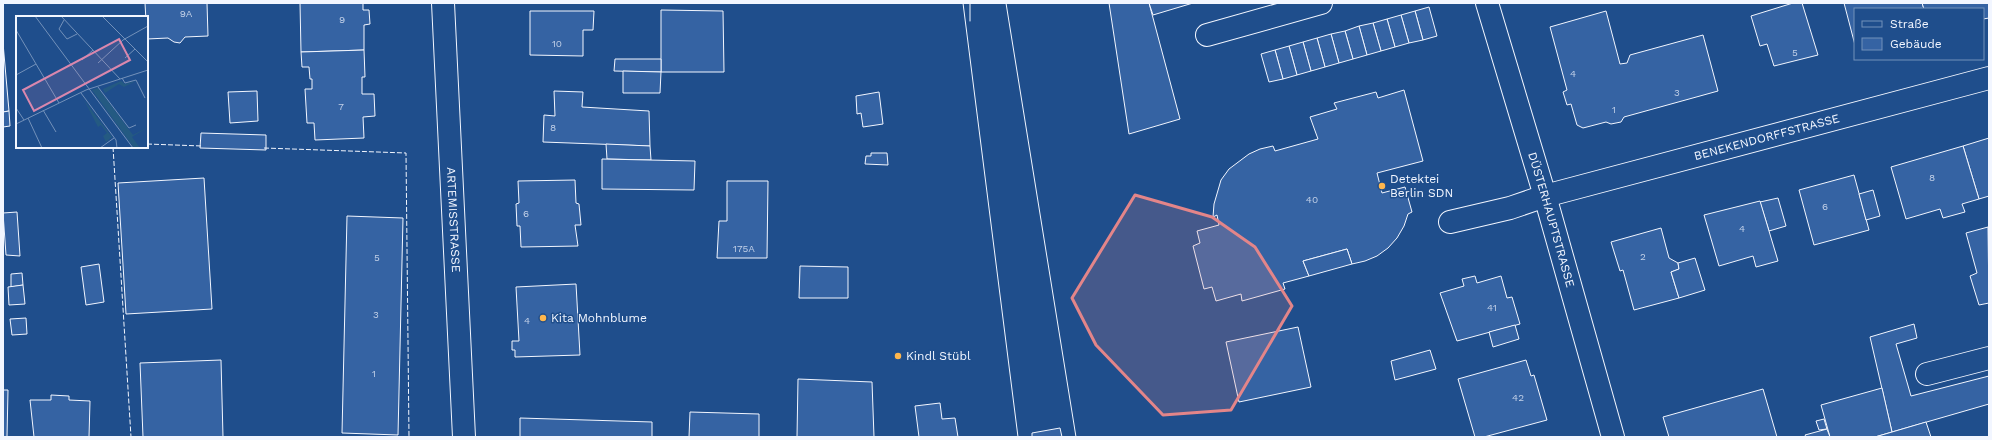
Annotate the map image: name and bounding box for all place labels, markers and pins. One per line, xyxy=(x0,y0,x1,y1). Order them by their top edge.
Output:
place label: Detektei Berlin SDN xyxy=(1390,172,1453,200)
marker: Detektei Berlin SDN xyxy=(1377,181,1387,191)
place label: Kita Mohnblume xyxy=(551,311,647,325)
marker: Kita Mohnblume xyxy=(538,313,548,323)
place label: Kindl Stübl xyxy=(906,349,971,363)
marker: Kindl Stübl xyxy=(893,351,903,361)

